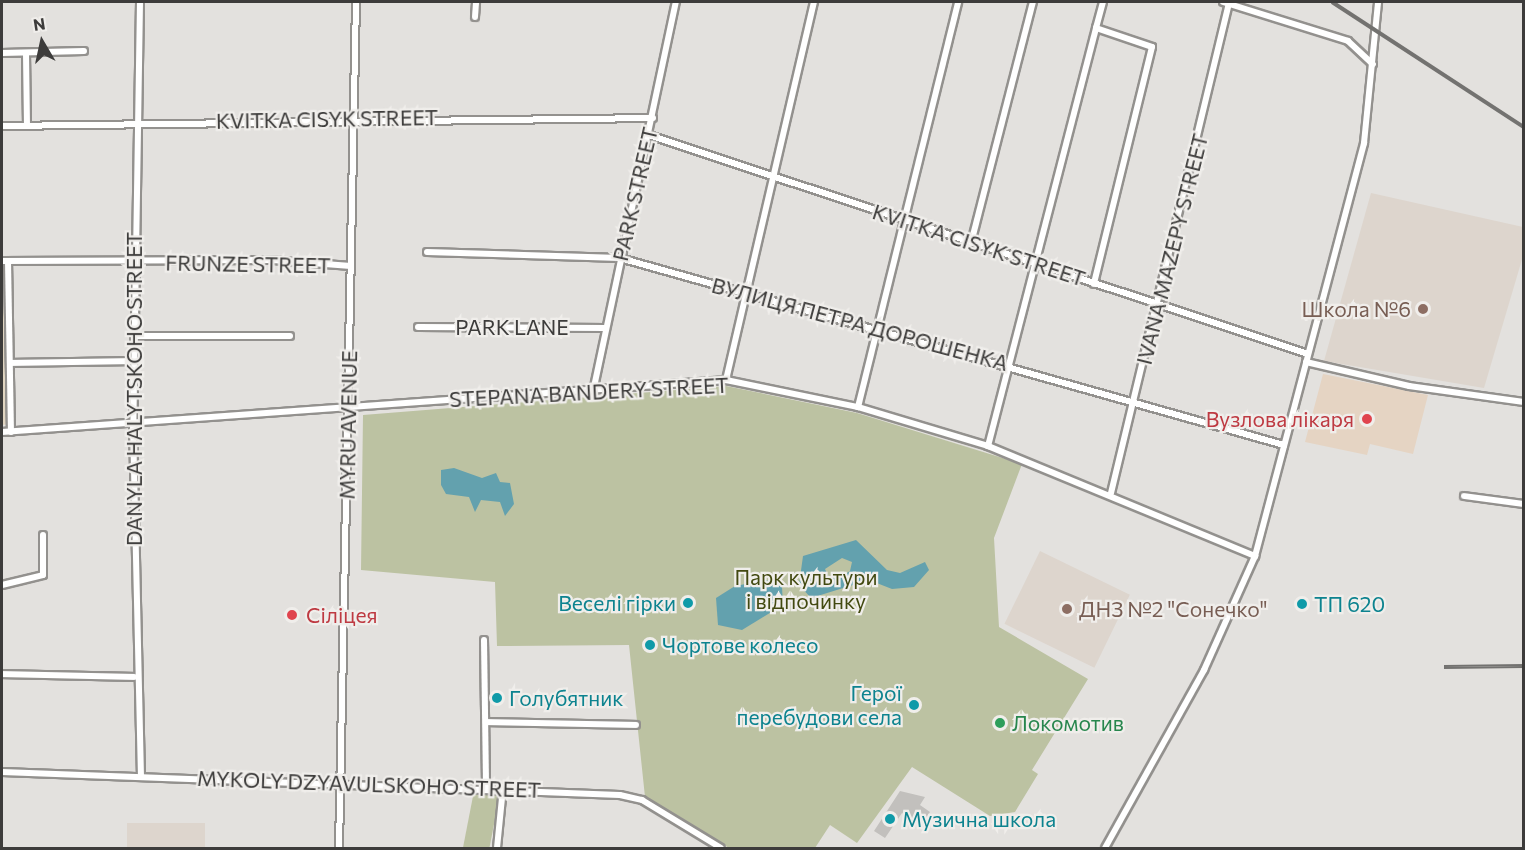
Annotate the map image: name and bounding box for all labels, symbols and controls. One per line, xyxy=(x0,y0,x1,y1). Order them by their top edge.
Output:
north arrow xyxy=(12,12,72,72)
text: N xyxy=(32,13,47,34)
street label: KVITKA CISYK STREET xyxy=(216,104,438,134)
street label: PARK STREET xyxy=(607,125,663,263)
street label: IVANA MAZEPY STREET xyxy=(1131,131,1213,367)
street label: KVITKA CISYK STREET xyxy=(869,199,1089,291)
street label: DANYLA HALYTSKOHO STREET xyxy=(121,232,147,546)
street label: FRUNZE STREET xyxy=(165,250,331,278)
street label: ВУЛИЦЯ ПЕТРА ДОРОШЕНКА xyxy=(709,272,1011,376)
place label: Школа №6 xyxy=(1302,296,1411,322)
marker: Школа №6 xyxy=(1416,302,1430,316)
street label: PARK LANE xyxy=(455,314,569,340)
street label: MYRU AVENUE xyxy=(334,350,362,500)
street label: STEPANA BANDERY STREET xyxy=(449,372,729,412)
place label: Вузлова лікаря xyxy=(1206,406,1354,432)
marker: Вузлова лікаря xyxy=(1358,410,1376,428)
park label: Парк культури і відпочинку xyxy=(734,564,878,614)
place label: Веселі гірки xyxy=(558,590,676,616)
place label: ТП 620 xyxy=(1314,591,1385,617)
marker: Веселі гірки xyxy=(681,596,695,610)
place label: ДНЗ №2 "Сонечко" xyxy=(1079,596,1268,622)
marker: ТП 620 xyxy=(1295,597,1309,611)
place label: Сіліцея xyxy=(306,602,378,628)
marker: ДНЗ №2 "Сонечко" xyxy=(1060,602,1074,616)
marker: Сіліцея xyxy=(283,606,301,624)
place label: Чортове колесо xyxy=(662,632,819,658)
marker: Чортове колесо xyxy=(643,638,657,652)
place label: Герої перебудови села xyxy=(737,680,902,730)
place label: Голубятник xyxy=(509,685,623,711)
marker: Голубятник xyxy=(490,691,504,705)
marker: Герої перебудови села xyxy=(907,698,921,712)
place label: Локомотив xyxy=(1012,710,1124,736)
marker: Локомотив xyxy=(993,716,1007,730)
street label: MYKOLY DZYAVULSKOHO STREET xyxy=(197,765,541,803)
place label: Музична школа xyxy=(902,806,1056,832)
marker: Музична школа xyxy=(883,812,897,826)

